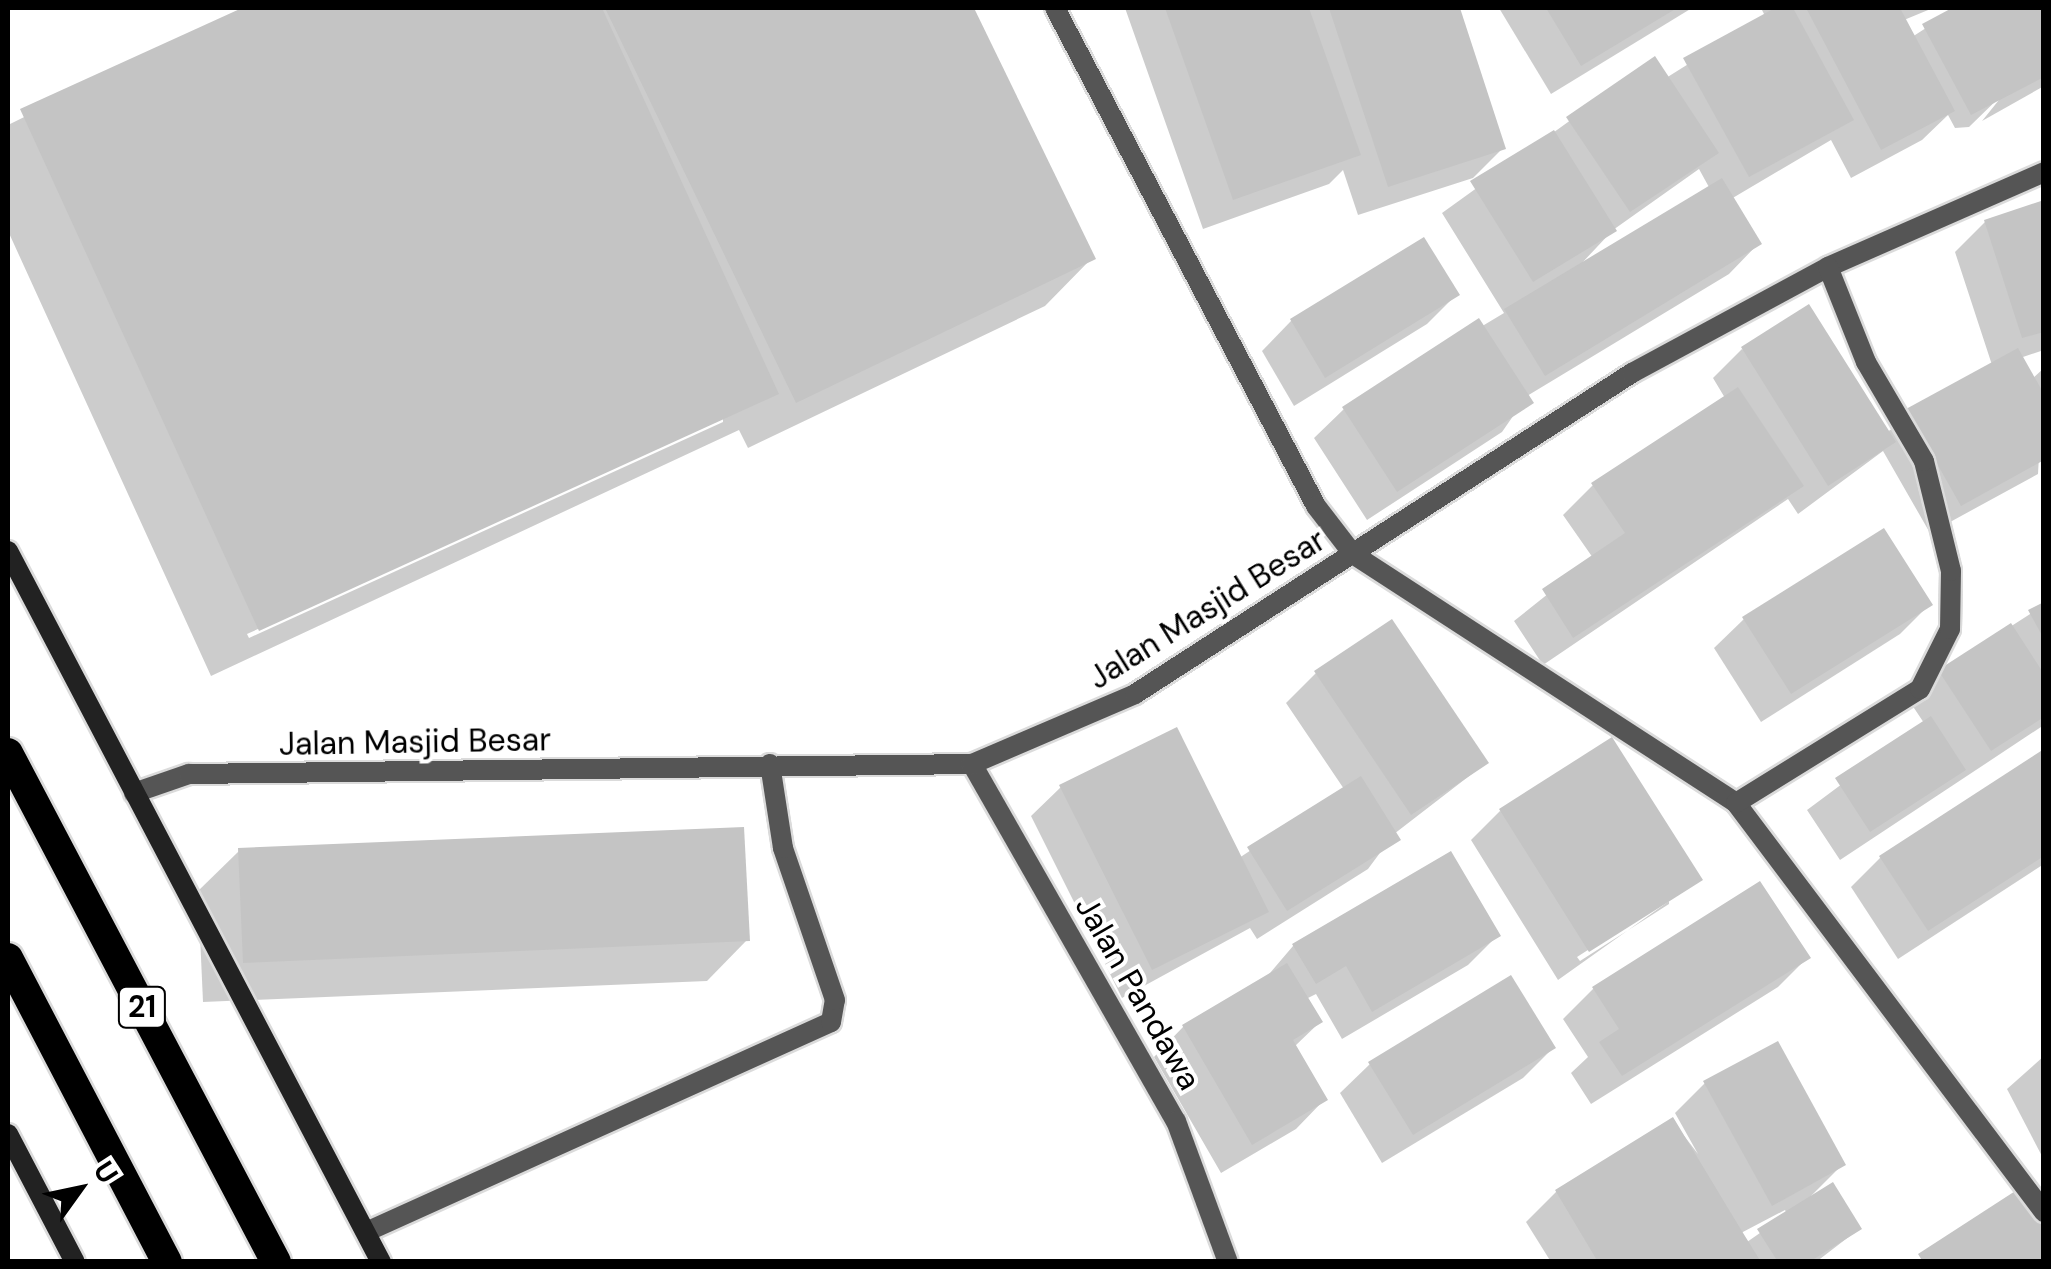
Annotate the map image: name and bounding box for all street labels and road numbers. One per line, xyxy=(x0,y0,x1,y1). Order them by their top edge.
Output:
street label: Jalan Masjid Besar xyxy=(1081,521,1333,697)
street label: Jalan Masjid Besar xyxy=(279,720,551,764)
street label: Jalan Pandawa xyxy=(1067,889,1209,1097)
road number: 21 xyxy=(117,982,167,1032)

